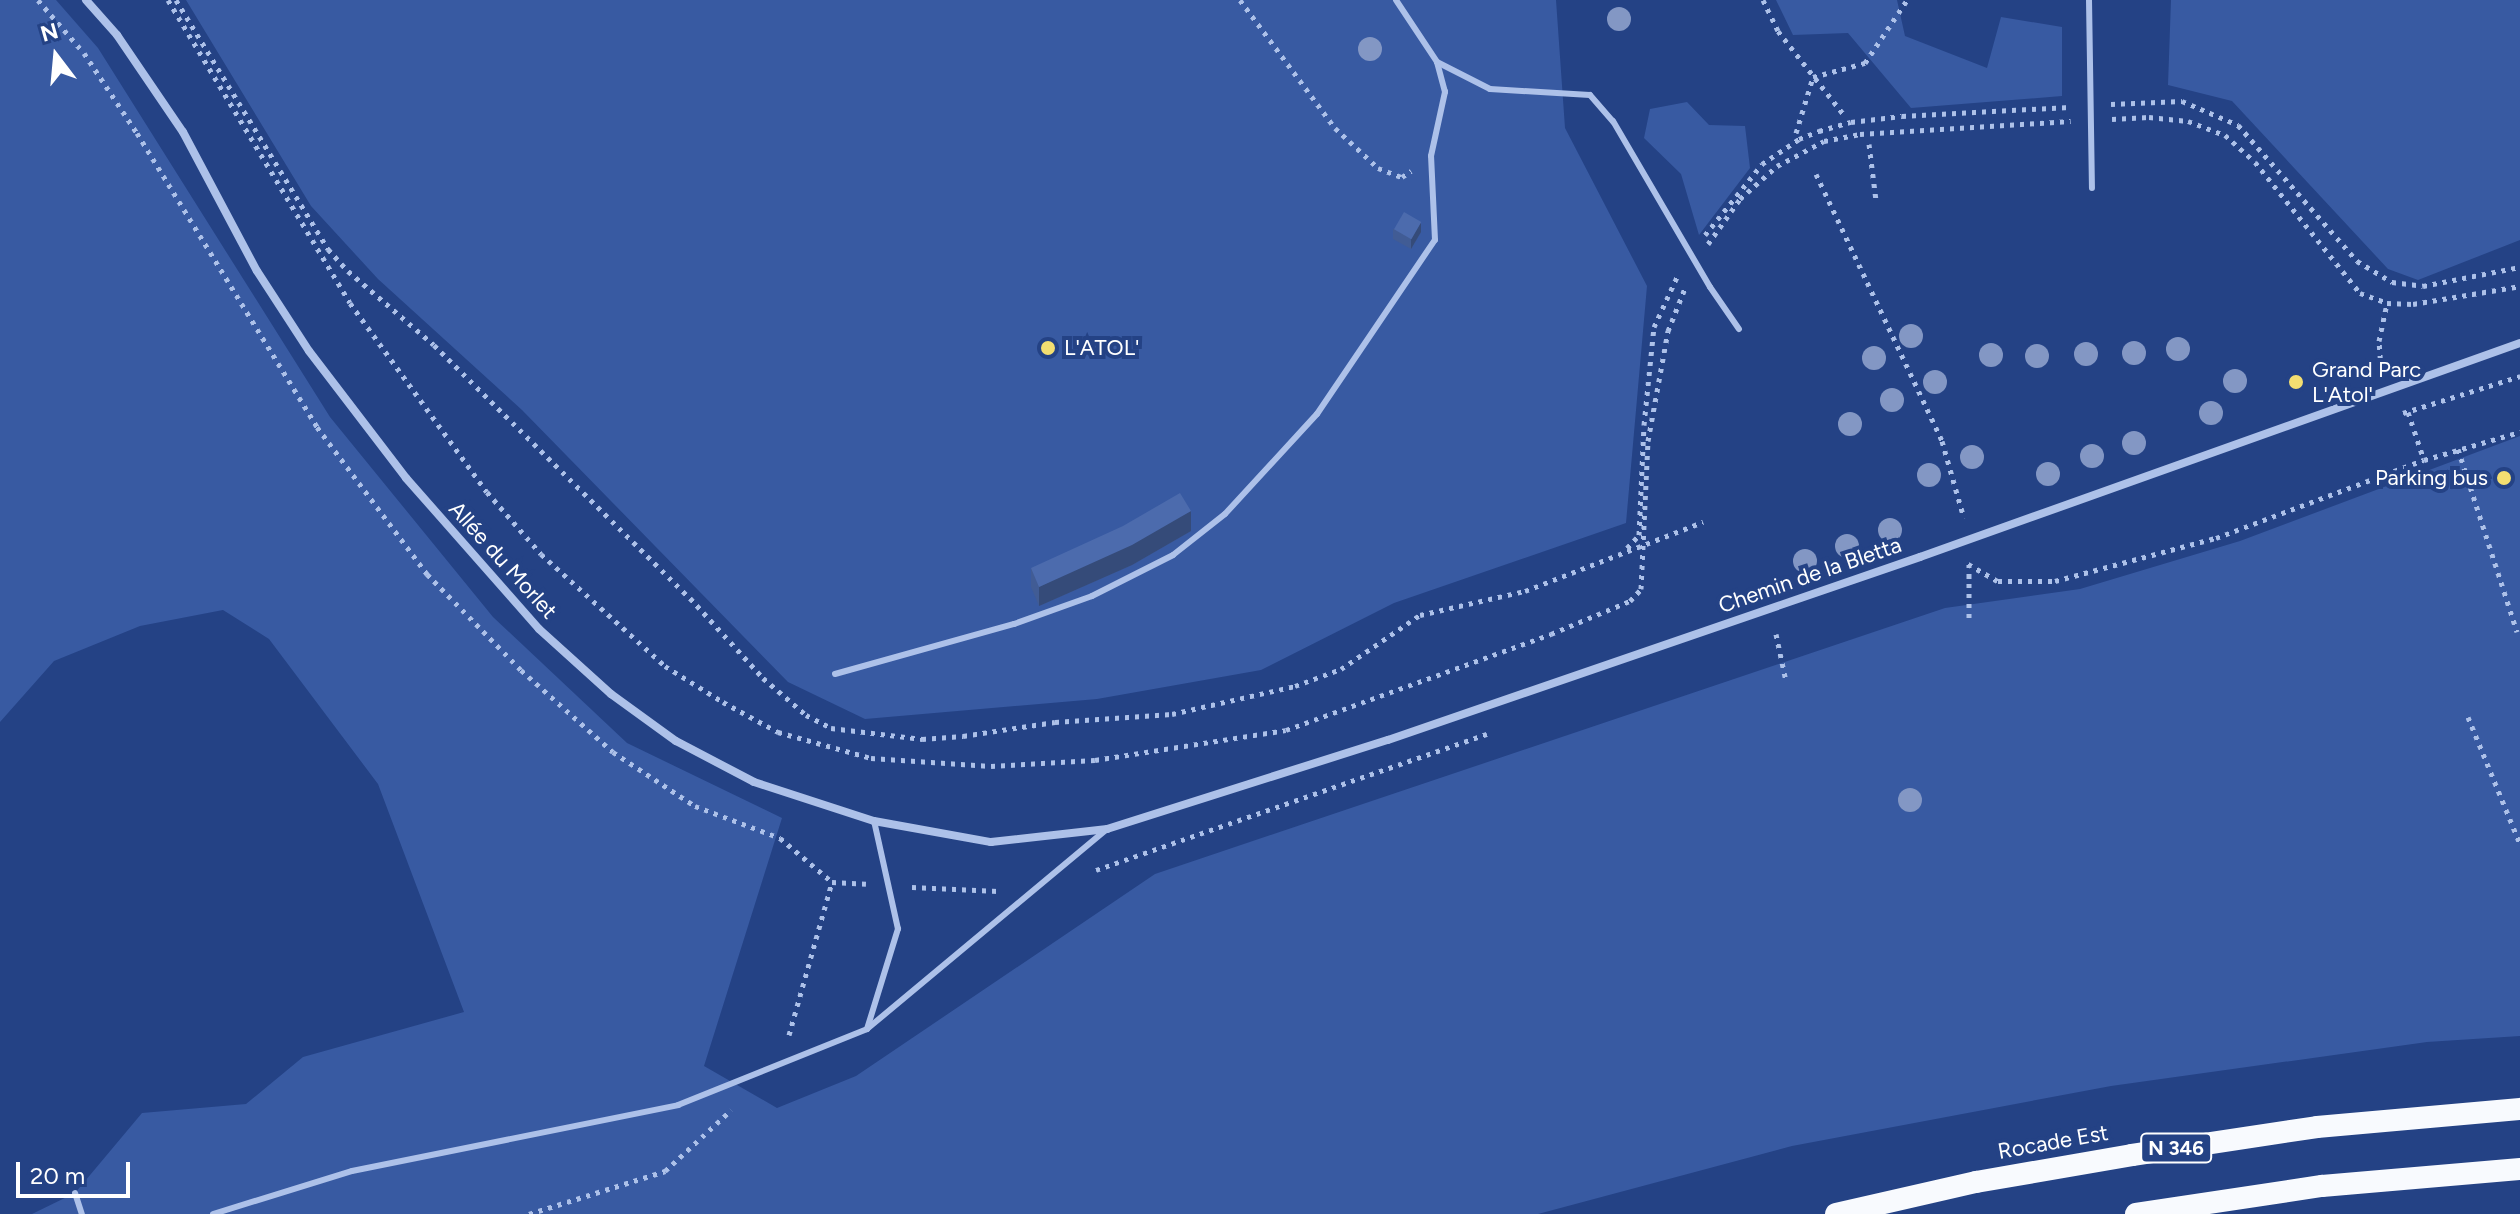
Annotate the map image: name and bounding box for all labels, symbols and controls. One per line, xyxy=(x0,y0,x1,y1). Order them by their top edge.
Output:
north arrow xyxy=(16,16,96,96)
text: N xyxy=(37,17,61,48)
place label: L'ATOL' xyxy=(1064,335,1139,361)
marker: L'ATOL' xyxy=(1039,339,1057,357)
place label: Grand Parc L'Atol' xyxy=(2312,356,2421,408)
marker: Grand Parc L'Atol' xyxy=(2287,373,2305,391)
place label: Parking bus xyxy=(2375,465,2488,491)
marker: Parking bus xyxy=(2495,469,2513,487)
street label: Allée du Morlet xyxy=(443,496,563,624)
street label: Chemin de la Bletta xyxy=(1715,531,1905,619)
street label: Rocade Est xyxy=(1996,1119,2110,1165)
road number: N 346 xyxy=(2140,1132,2212,1164)
scale bar xyxy=(20,1146,134,1196)
text: 20 m xyxy=(30,1161,85,1190)

